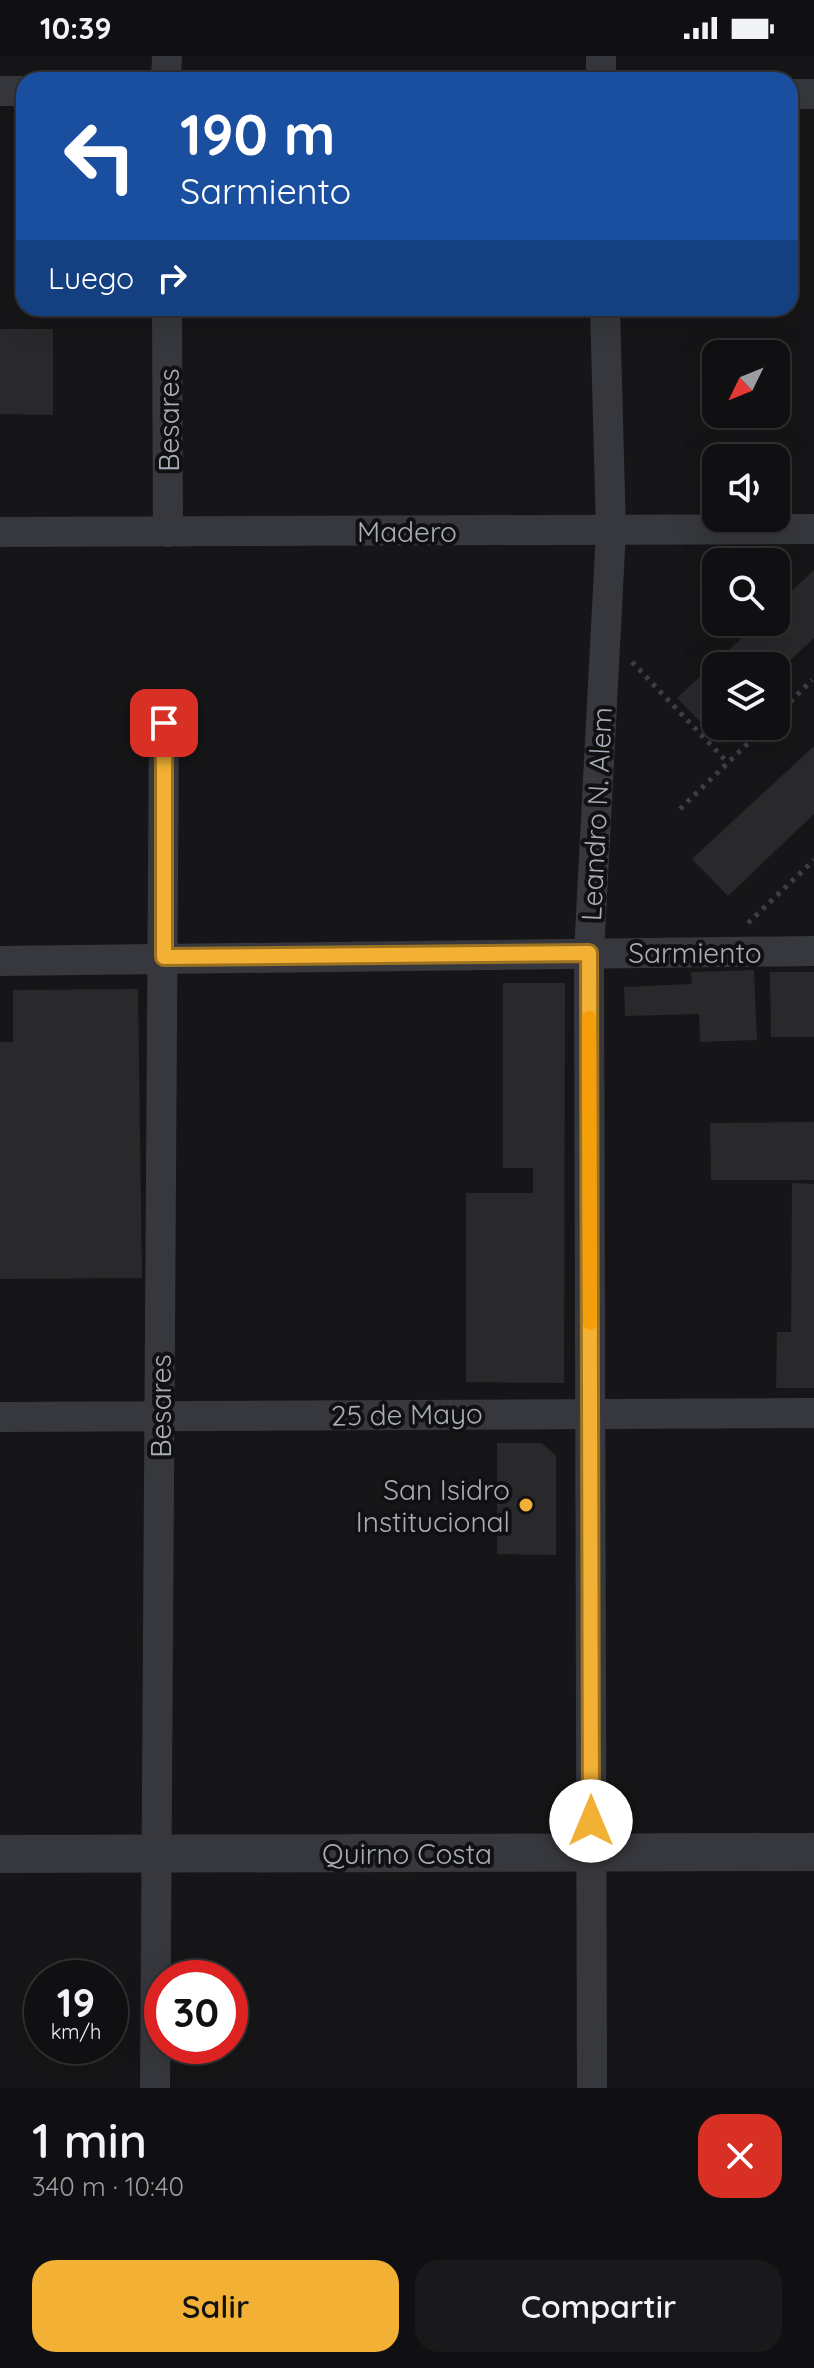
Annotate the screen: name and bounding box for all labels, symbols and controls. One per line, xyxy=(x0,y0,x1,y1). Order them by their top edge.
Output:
text: 10:39 xyxy=(40,9,111,47)
text: 190 m xyxy=(180,99,335,169)
icon: left xyxy=(48,104,152,208)
text: Sarmiento xyxy=(180,168,351,213)
icon: right xyxy=(150,256,194,300)
text: Luego xyxy=(48,259,134,297)
north arrow xyxy=(702,340,790,428)
map controls xyxy=(702,340,790,740)
street label: Besares xyxy=(151,368,186,472)
button: sound xyxy=(702,444,790,532)
street label: Madero xyxy=(357,514,457,549)
button: search xyxy=(702,548,790,636)
button: layers xyxy=(702,652,790,740)
pin xyxy=(130,689,198,757)
icon: arrive xyxy=(142,701,186,745)
street label: Leandro N. Alem xyxy=(573,706,619,922)
street label: Sarmiento xyxy=(628,935,762,970)
street label: Besares xyxy=(143,1354,178,1458)
street label: 25 de Mayo xyxy=(331,1395,483,1433)
place label: San Isidro Institucional xyxy=(356,1472,510,1539)
marker: San Isidro Institucional xyxy=(517,1496,535,1514)
position arrow xyxy=(549,1779,633,1863)
street label: Quirno Costa xyxy=(322,1836,492,1871)
speed limit sign: 30 xyxy=(144,1960,248,2064)
text: 19 xyxy=(57,1977,95,2027)
text: km/h xyxy=(51,2019,101,2044)
text: 1 min xyxy=(32,2110,147,2170)
button: close xyxy=(698,2114,782,2198)
text: 340 m · 10:40 xyxy=(32,2170,184,2203)
button: Salir xyxy=(32,2260,399,2352)
button: Compartir xyxy=(415,2260,782,2352)

